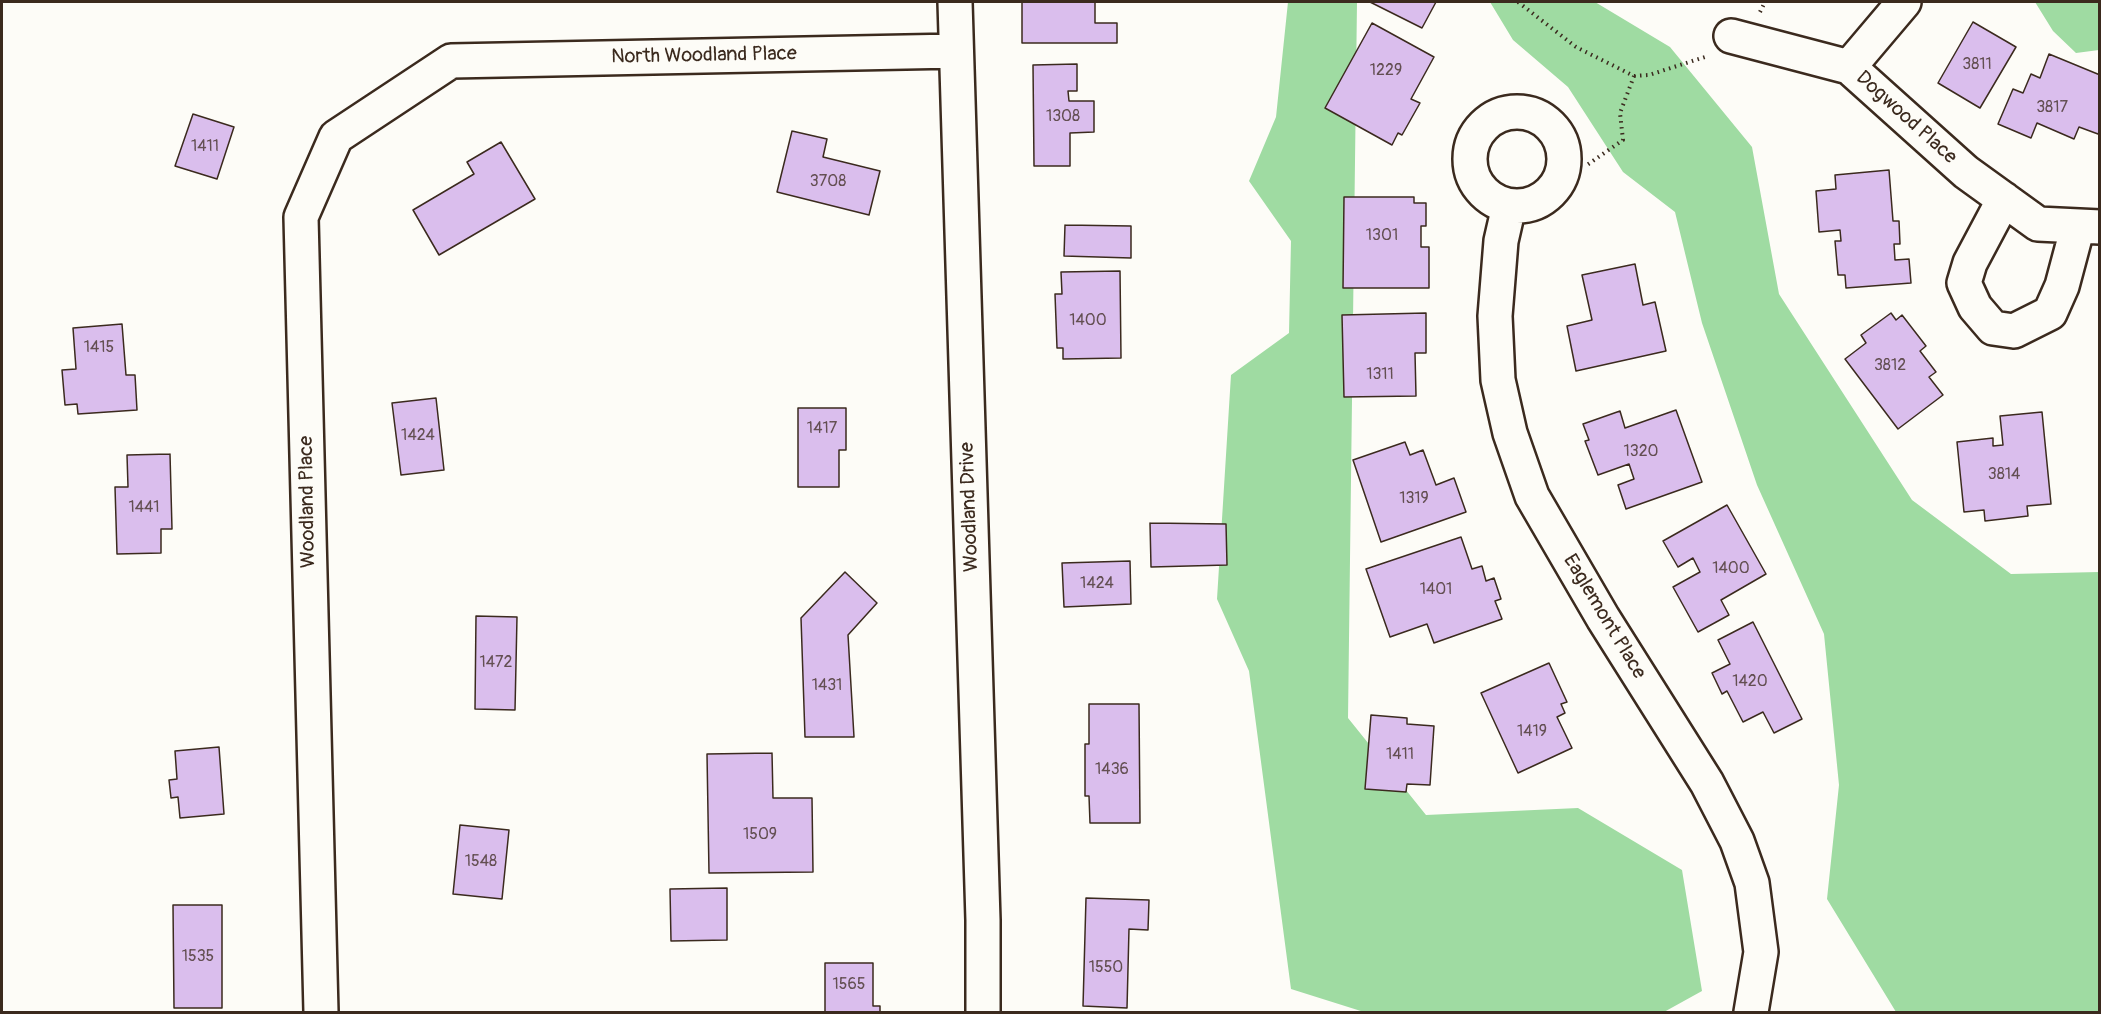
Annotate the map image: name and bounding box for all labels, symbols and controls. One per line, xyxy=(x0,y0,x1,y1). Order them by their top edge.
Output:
street label: North Woodland Place xyxy=(611,42,797,70)
house number: 3811 xyxy=(1962,55,1992,75)
house number: 1229 xyxy=(1370,61,1402,81)
street label: Dogwood Place xyxy=(1851,66,1961,170)
house number: 3817 xyxy=(2036,98,2068,118)
house number: 1308 xyxy=(1046,107,1080,127)
house number: 1411 xyxy=(191,137,219,157)
house number: 3708 xyxy=(810,172,846,192)
house number: 1301 xyxy=(1366,226,1398,246)
house number: 1400 xyxy=(1069,311,1107,331)
house number: 1415 xyxy=(84,338,114,358)
house number: 3812 xyxy=(1874,356,1906,376)
house number: 1311 xyxy=(1366,365,1394,385)
house number: 1417 xyxy=(807,419,837,439)
house number: 1424 xyxy=(401,426,435,446)
street label: Woodland Place xyxy=(295,436,321,568)
street label: Woodland Drive xyxy=(956,442,984,572)
house number: 1320 xyxy=(1623,442,1659,462)
house number: 3814 xyxy=(1988,465,2020,485)
house number: 1319 xyxy=(1399,489,1429,509)
house number: 1441 xyxy=(128,498,160,518)
street label: Eaglemont Place xyxy=(1557,550,1651,684)
house number: 1400 xyxy=(1712,559,1750,579)
house number: 1424 xyxy=(1080,574,1114,594)
house number: 1401 xyxy=(1420,580,1452,600)
house number: 1472 xyxy=(480,653,512,673)
house number: 1420 xyxy=(1732,672,1768,692)
house number: 1431 xyxy=(812,676,842,696)
house number: 1419 xyxy=(1517,722,1547,742)
house number: 1411 xyxy=(1386,745,1414,765)
house number: 1436 xyxy=(1095,760,1129,780)
house number: 1509 xyxy=(743,825,777,845)
house number: 1548 xyxy=(465,852,497,872)
house number: 1535 xyxy=(182,947,214,967)
house number: 1550 xyxy=(1089,958,1123,978)
house number: 1565 xyxy=(833,975,865,995)

